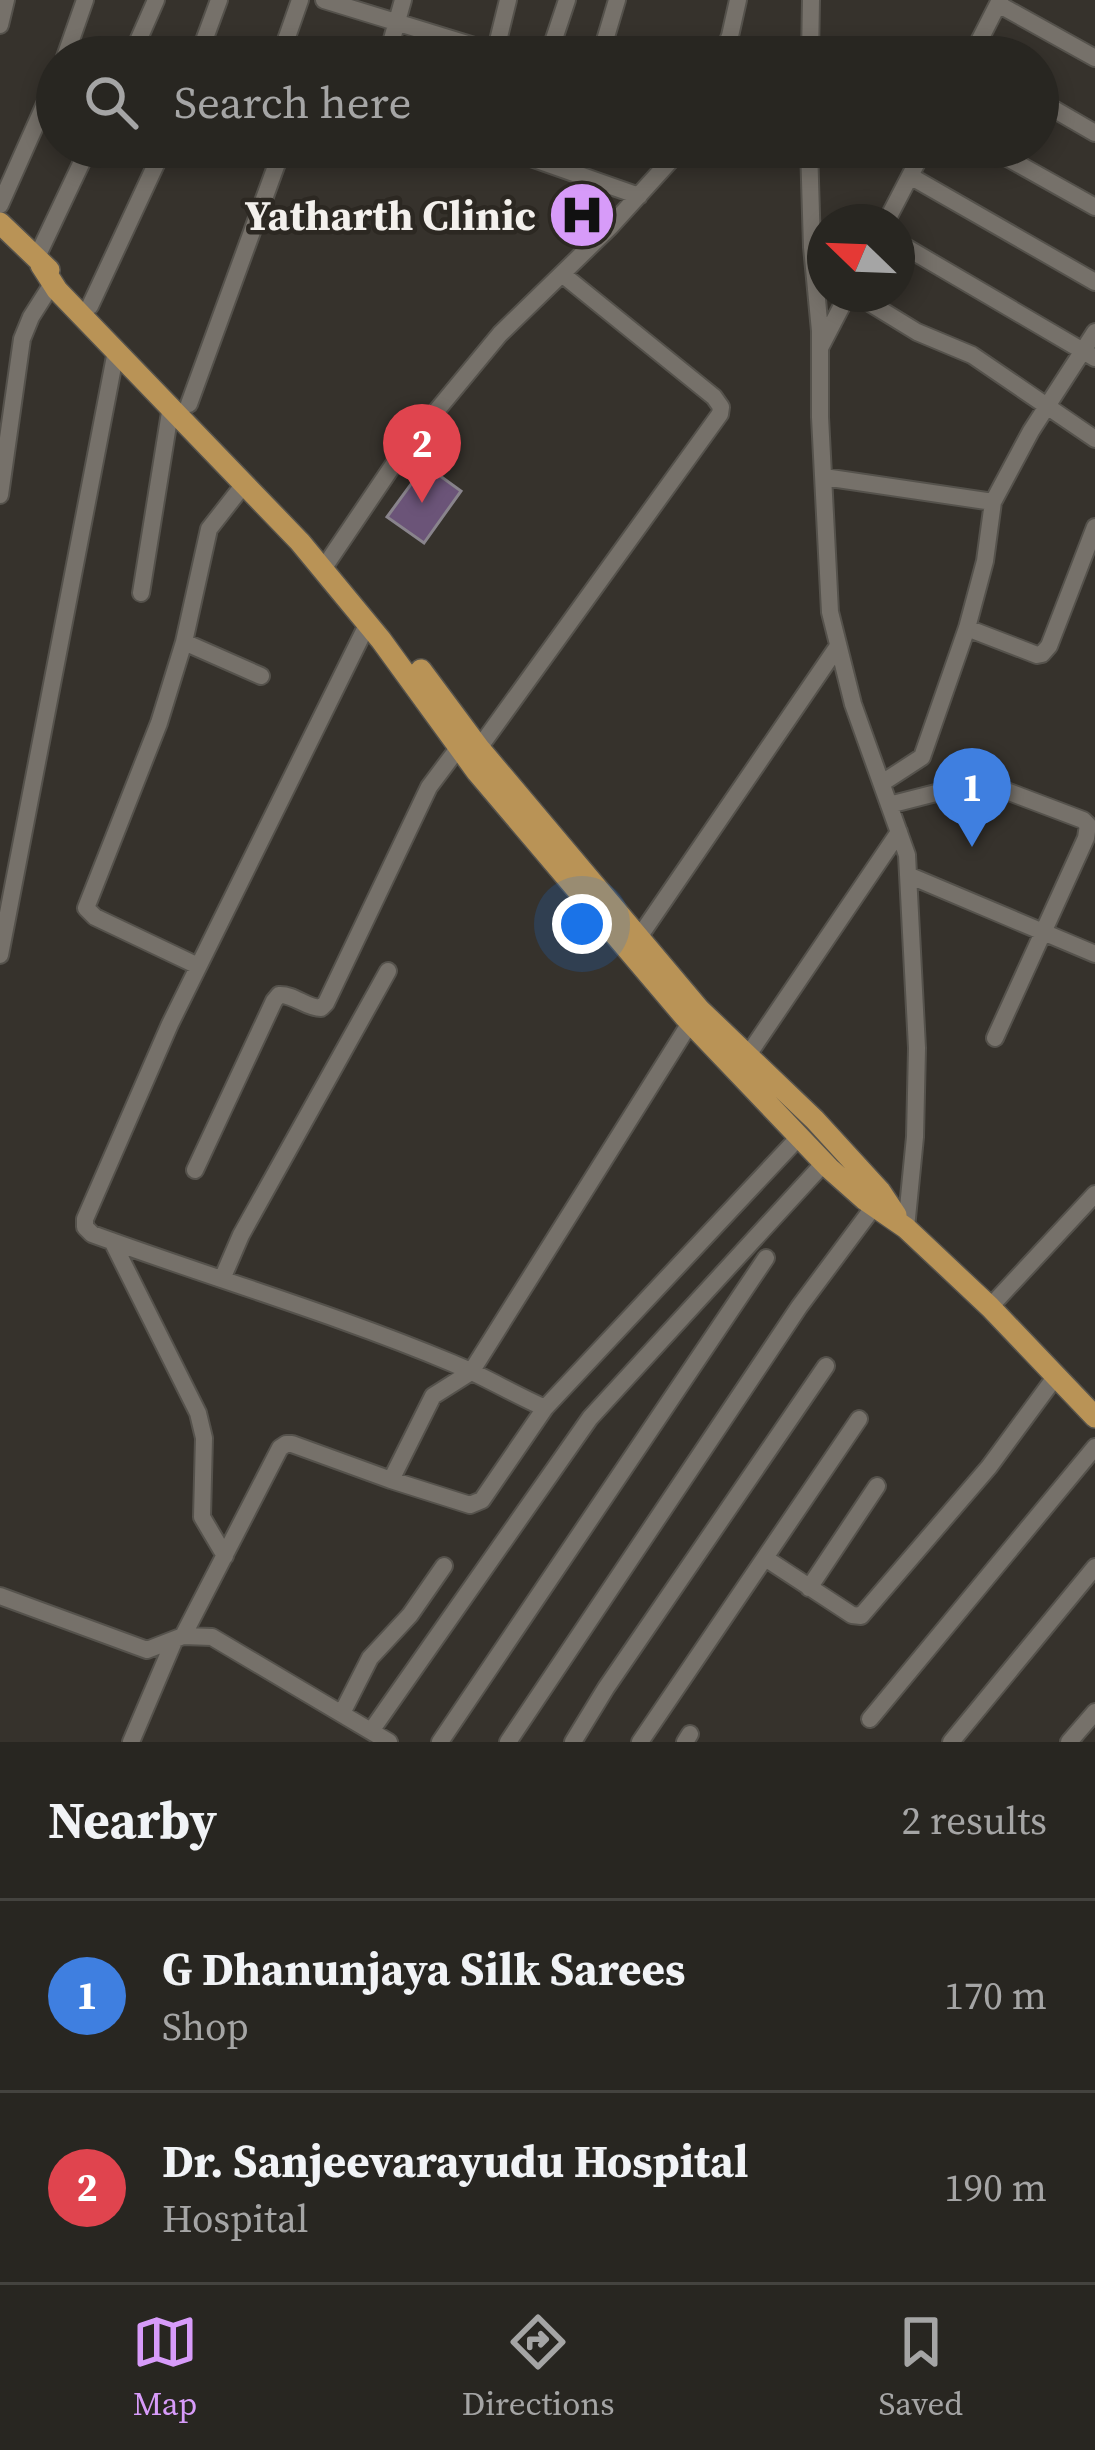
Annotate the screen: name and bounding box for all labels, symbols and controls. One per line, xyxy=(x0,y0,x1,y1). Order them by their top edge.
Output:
search box xyxy=(36,36,1059,168)
icon: search xyxy=(78,69,144,135)
text: Search here xyxy=(174,71,411,133)
hospital icon: Yatharth Clinic xyxy=(547,180,617,250)
place label: Yatharth Clinic xyxy=(245,186,536,244)
north arrow xyxy=(807,204,915,312)
pin: 2 xyxy=(383,404,461,503)
pin: 1 xyxy=(933,748,1011,847)
your location xyxy=(552,894,612,954)
text: Nearby xyxy=(48,1785,217,1855)
text: 2 results xyxy=(902,1794,1047,1847)
text: G Dhanunjaya Silk Sarees xyxy=(162,1938,685,2000)
text: 1 xyxy=(76,1969,98,2022)
text: 170 m xyxy=(944,1969,1047,2022)
text: Shop xyxy=(162,2000,249,2053)
text: Dr. Sanjeevarayudu Hospital xyxy=(162,2130,749,2192)
text: 2 xyxy=(76,2161,98,2214)
text: 190 m xyxy=(944,2161,1047,2214)
text: Hospital xyxy=(162,2192,308,2245)
tab: Map xyxy=(132,2309,198,2426)
tab: Directions xyxy=(462,2309,615,2426)
tab: Saved xyxy=(878,2309,963,2426)

